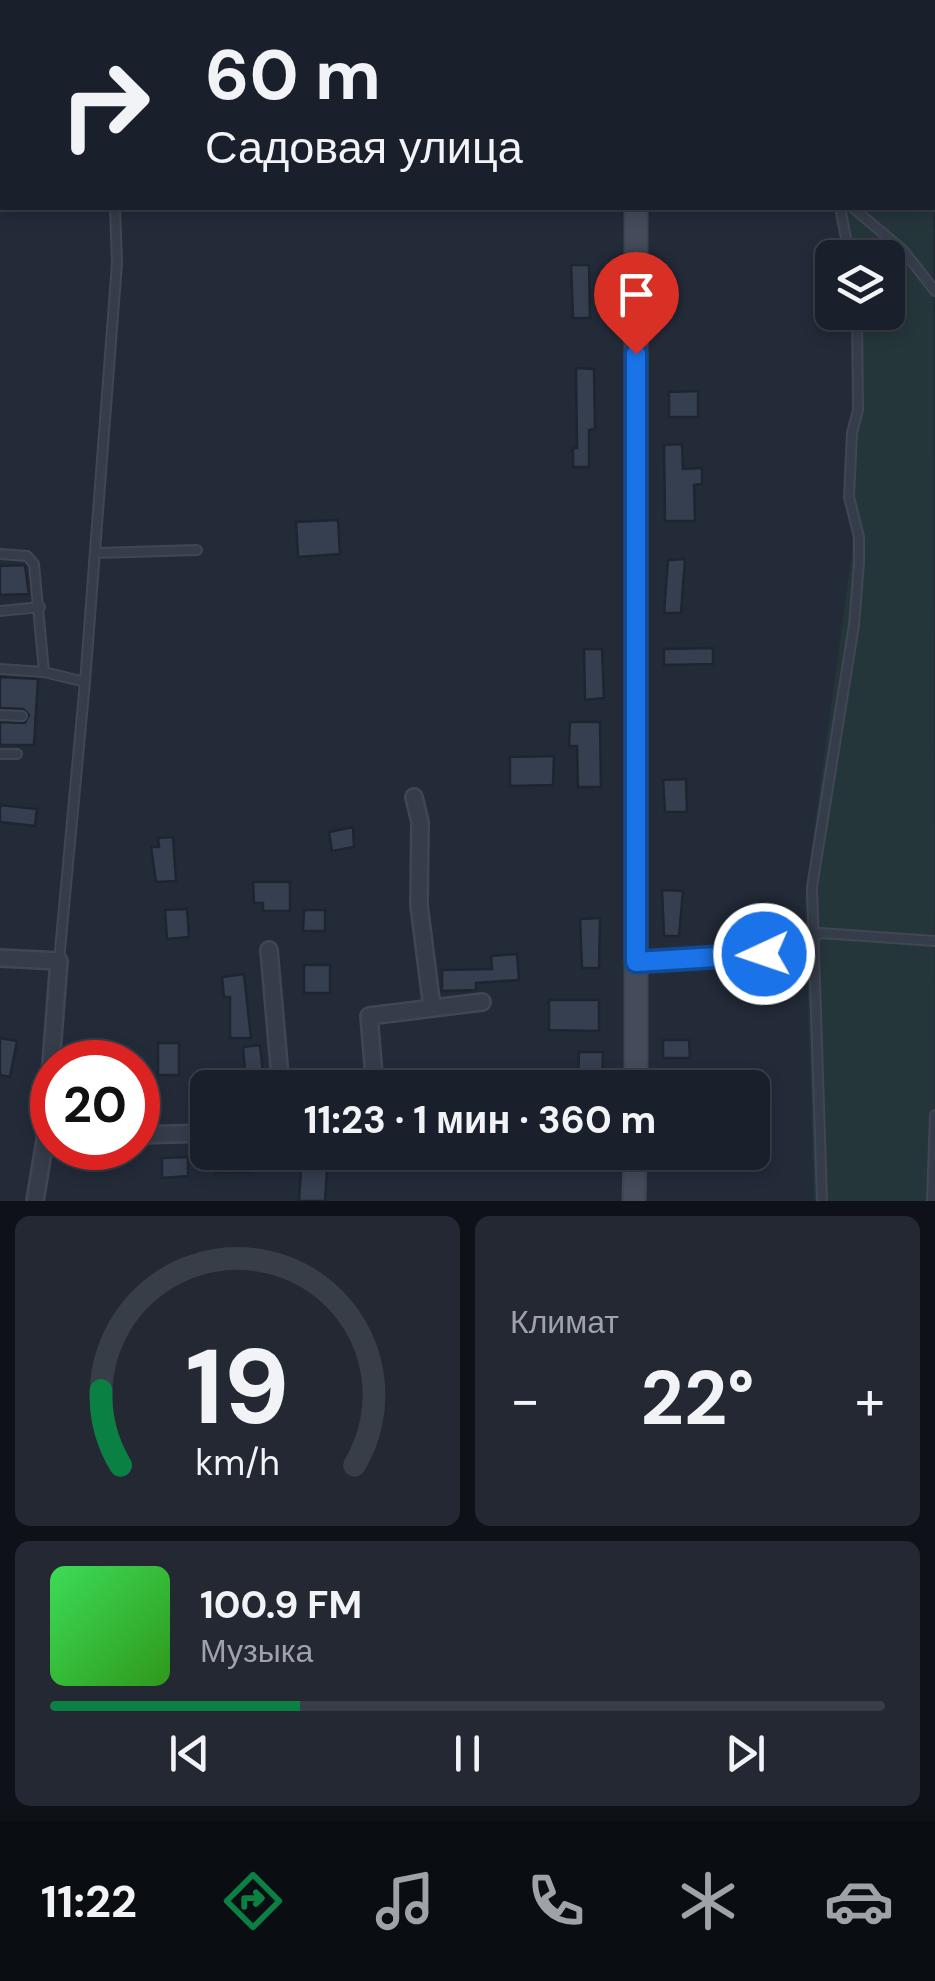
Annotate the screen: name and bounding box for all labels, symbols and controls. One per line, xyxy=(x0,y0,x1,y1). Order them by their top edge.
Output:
text: 60 m xyxy=(205,30,381,121)
icon: right xyxy=(40,40,170,170)
text: Садовая улица xyxy=(205,118,523,177)
map controls xyxy=(815,240,905,330)
button: layers xyxy=(815,240,905,330)
pin xyxy=(594,252,679,355)
icon: arrive xyxy=(609,267,664,322)
position arrow xyxy=(712,902,816,1006)
speed limit sign: 20 xyxy=(30,1040,160,1170)
text: 11:23 · 1 мин · 360 m xyxy=(304,1095,656,1145)
text: Климат xyxy=(510,1301,619,1343)
text: 19 xyxy=(186,1320,289,1455)
text: 22° xyxy=(641,1350,754,1447)
text: − xyxy=(510,1364,540,1436)
text: + xyxy=(855,1364,885,1436)
text: km/h xyxy=(195,1440,280,1486)
text: 100.9 FM xyxy=(200,1580,362,1630)
text: Музыка xyxy=(200,1630,313,1672)
icon: previous xyxy=(162,1726,217,1781)
icon: pause xyxy=(440,1726,495,1781)
icon: next xyxy=(718,1726,773,1781)
icon: directions xyxy=(218,1866,288,1936)
icon: music xyxy=(370,1866,440,1936)
icon: phone xyxy=(521,1866,591,1936)
icon: climate xyxy=(673,1866,743,1936)
icon: car xyxy=(824,1866,894,1936)
text: 11:22 xyxy=(41,1872,137,1931)

